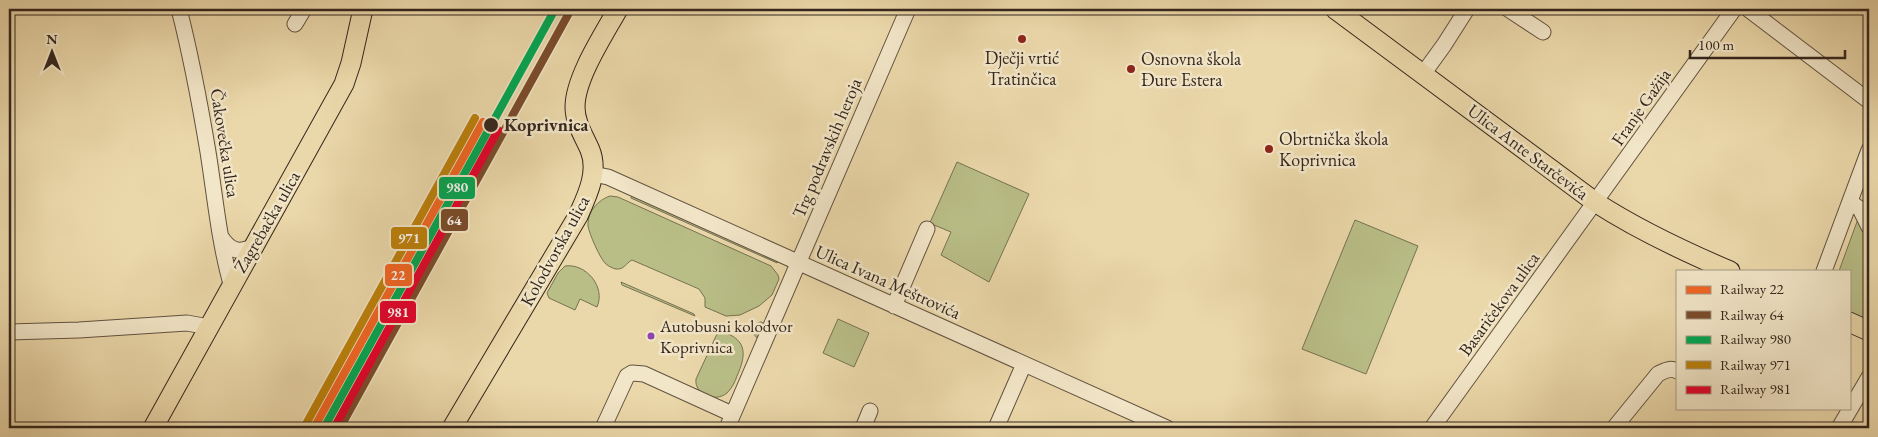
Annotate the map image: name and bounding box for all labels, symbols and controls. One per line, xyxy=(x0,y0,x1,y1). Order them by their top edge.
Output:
north arrow xyxy=(28,28,78,78)
scale bar xyxy=(1690,28,1846,60)
text: N xyxy=(46,30,58,48)
marker: Dječji vrtić Tratinčica xyxy=(1016,33,1028,45)
text: 100 m xyxy=(1698,35,1735,54)
place label: Dječji vrtić Tratinčica xyxy=(985,46,1059,90)
place label: Osnovna škola Đure Estera xyxy=(1141,47,1242,91)
marker: Osnovna škola Đure Estera xyxy=(1125,63,1137,75)
street label: Franje Gažija xyxy=(1606,63,1676,150)
street label: Trg podravskih heroja xyxy=(787,74,867,221)
street label: Čakovečka ulica xyxy=(206,87,246,200)
street label: Ulica Ante Starčevića xyxy=(1463,99,1594,205)
place label: Koprivnica xyxy=(504,113,588,136)
marker: Koprivnica xyxy=(482,116,500,134)
place label: Obrtnička škola Koprivnica xyxy=(1279,127,1389,171)
marker: Obrtnička škola Koprivnica xyxy=(1263,143,1275,155)
street label: Zagrebačka ulica xyxy=(228,166,305,277)
line badge: 980 xyxy=(438,176,476,200)
text: 980 xyxy=(446,178,469,196)
street label: Kolodvorska ulica xyxy=(515,191,595,310)
line badge: 64 xyxy=(440,208,469,232)
text: 64 xyxy=(447,211,462,229)
line badge: 971 xyxy=(390,226,428,250)
text: 971 xyxy=(398,229,420,247)
street label: Ulica Ivana Meštrovića xyxy=(812,239,965,324)
street label: Basaričekova ulica xyxy=(1453,247,1545,360)
line badge: 22 xyxy=(384,263,413,287)
text: 22 xyxy=(391,266,406,284)
legend xyxy=(1676,270,1850,410)
text: Railway 22 xyxy=(1720,279,1785,298)
line badge: 981 xyxy=(379,300,417,324)
text: 981 xyxy=(387,303,409,321)
text: Railway 64 xyxy=(1720,305,1785,324)
place label: Autobusni kolodvor Koprivnica xyxy=(659,315,793,358)
text: Railway 980 xyxy=(1720,329,1791,348)
marker: Autobusni kolodvor Koprivnica xyxy=(646,331,656,341)
text: Railway 971 xyxy=(1720,355,1791,374)
text: Railway 981 xyxy=(1720,379,1791,398)

